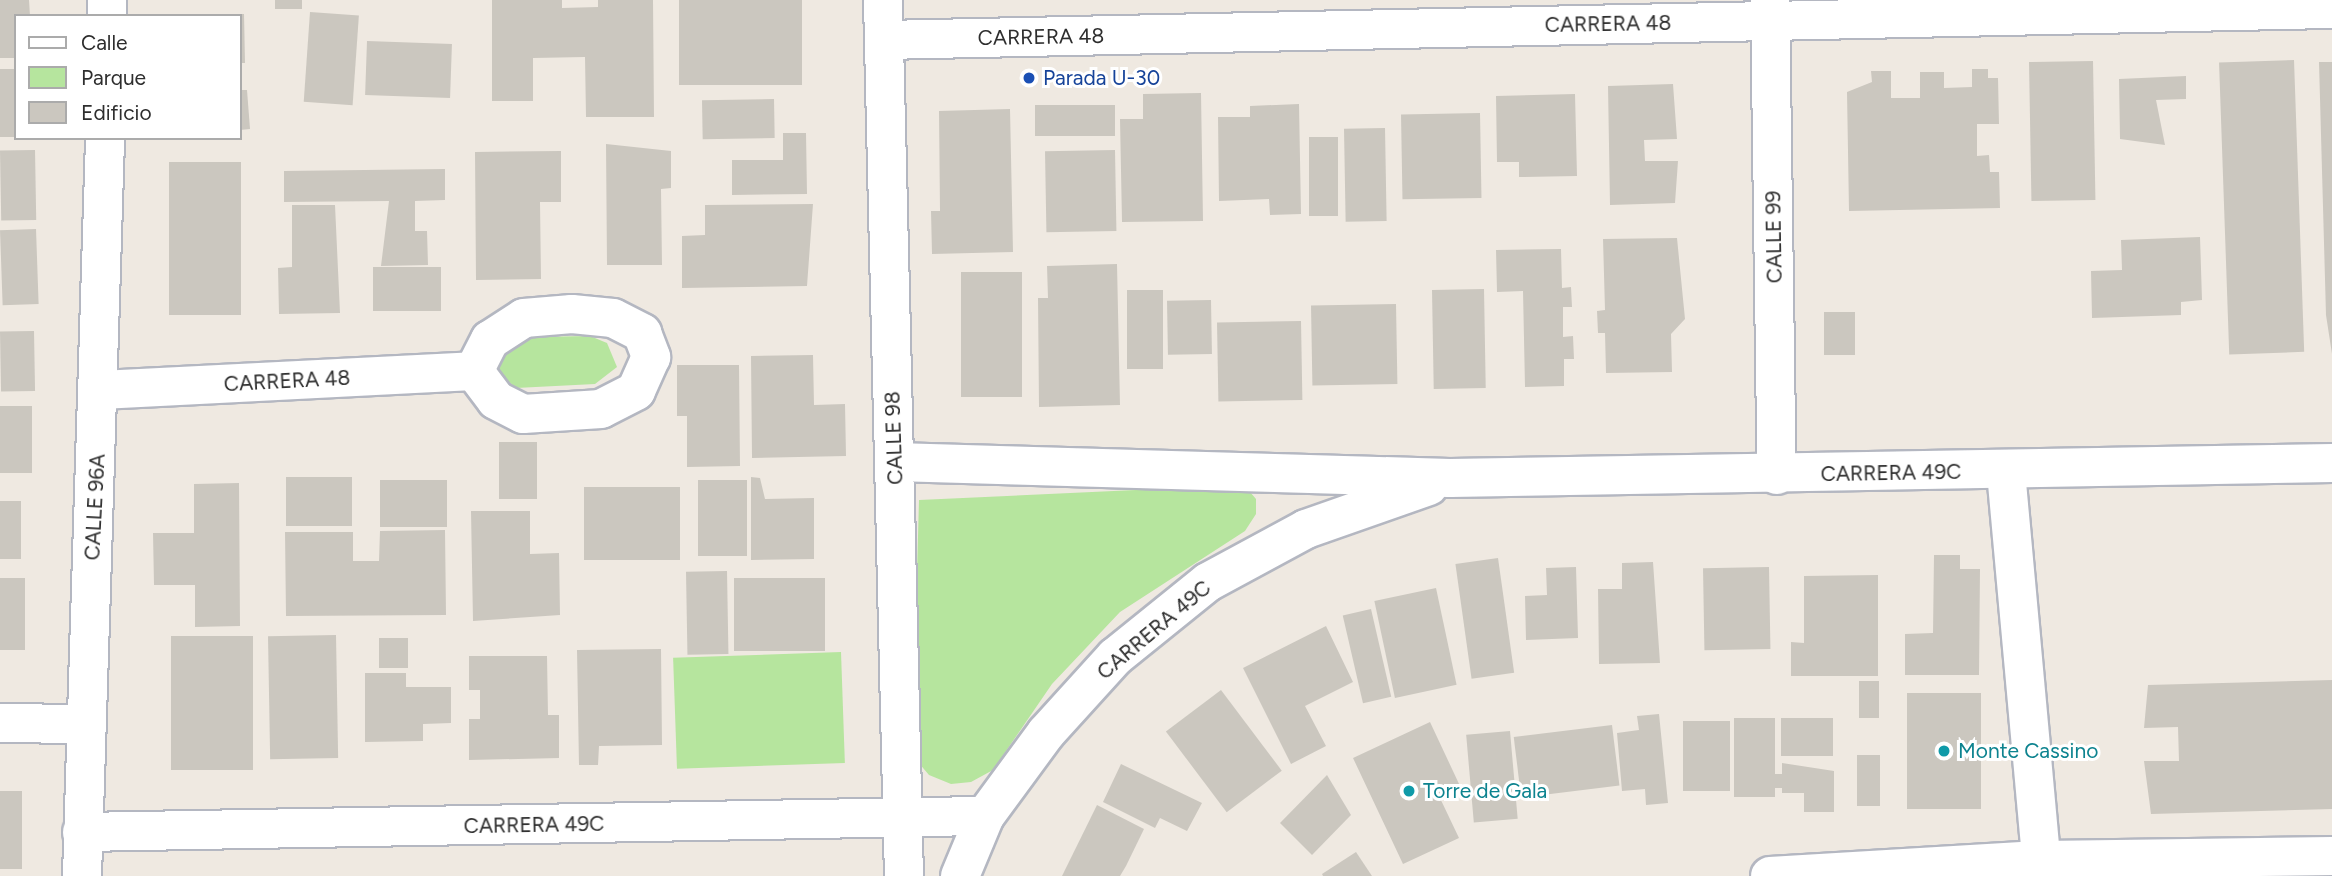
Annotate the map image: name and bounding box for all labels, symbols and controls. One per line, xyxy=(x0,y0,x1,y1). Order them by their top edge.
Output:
street label: CARRERA 48 xyxy=(1544,10,1672,38)
legend xyxy=(14,14,242,140)
street label: CARRERA 48 xyxy=(977,23,1105,51)
text: Calle xyxy=(81,30,128,55)
text: Parque xyxy=(81,65,146,90)
place label: Parada U-30 xyxy=(1043,65,1160,91)
marker: Parada U-30 xyxy=(1021,70,1037,86)
text: Edificio xyxy=(81,100,152,125)
street label: CALLE 99 xyxy=(1761,190,1787,284)
street label: CARRERA 48 xyxy=(223,365,351,397)
street label: CALLE 98 xyxy=(880,391,908,485)
street label: CALLE 96A xyxy=(80,453,110,561)
street label: CARRERA 49C xyxy=(1820,459,1962,487)
street label: CARRERA 49C xyxy=(1092,575,1216,685)
place label: Monte Cassino xyxy=(1958,738,2098,764)
marker: Monte Cassino xyxy=(1936,743,1952,759)
place label: Torre de Gala xyxy=(1423,778,1547,804)
marker: Torre de Gala xyxy=(1401,783,1417,799)
street label: CARRERA 49C xyxy=(463,811,605,839)

